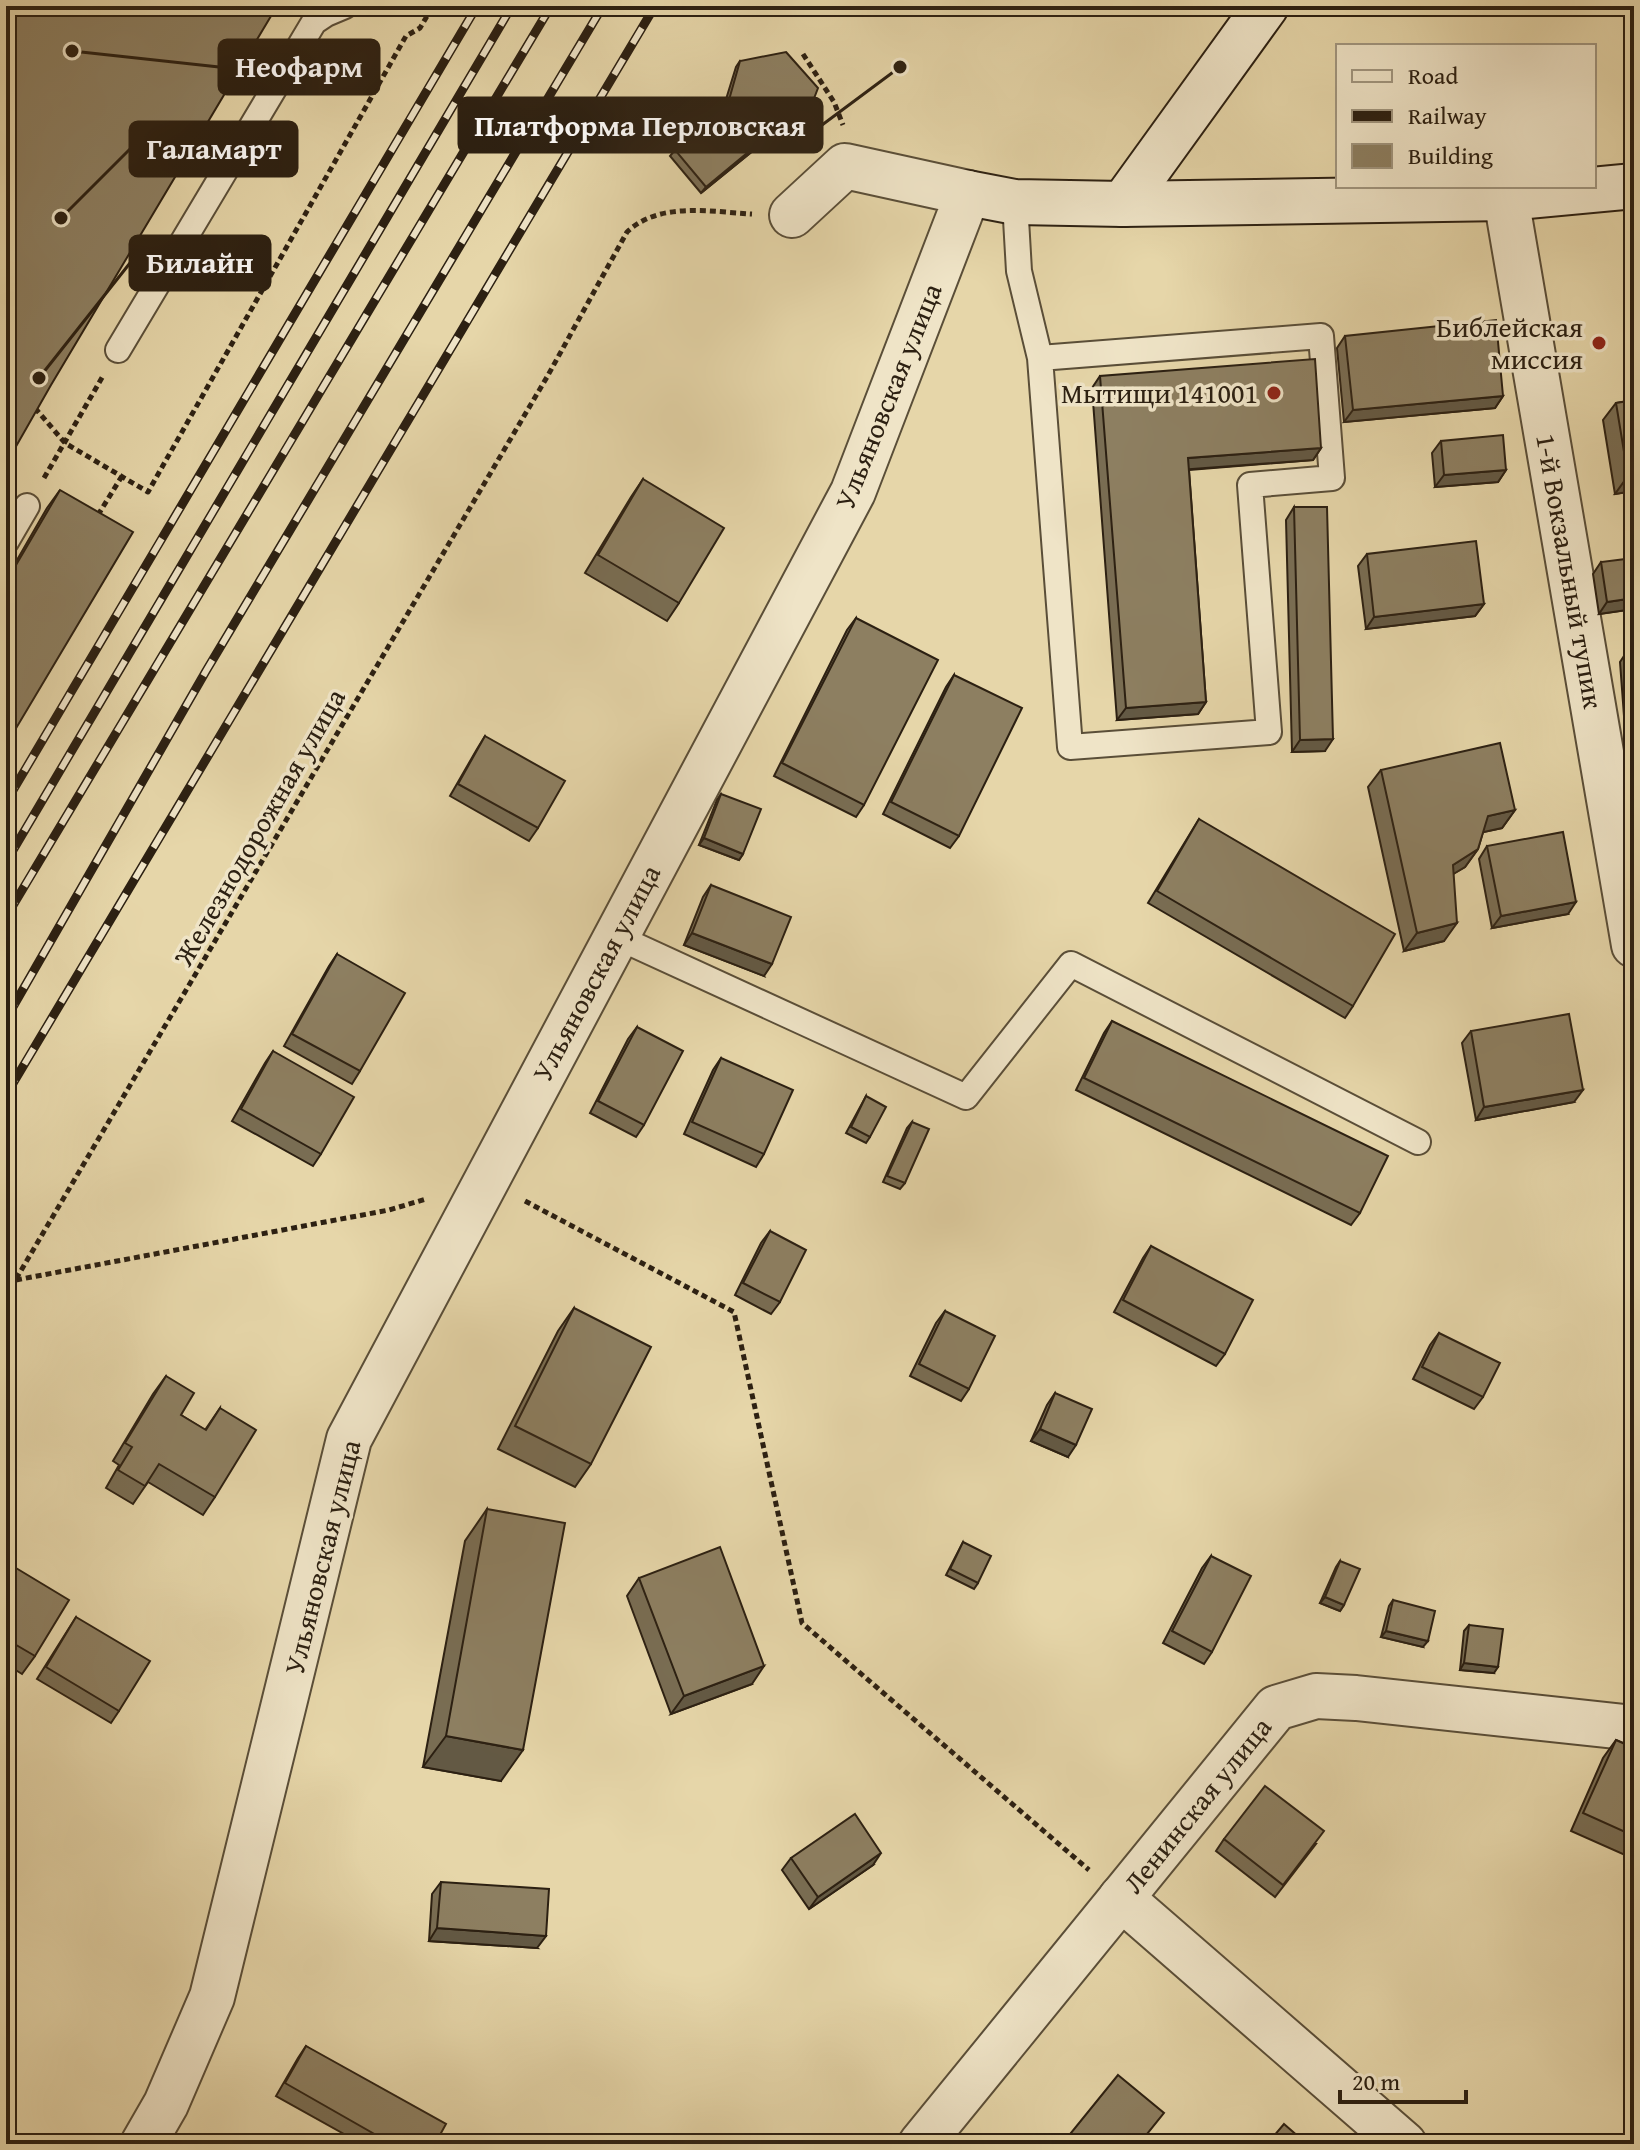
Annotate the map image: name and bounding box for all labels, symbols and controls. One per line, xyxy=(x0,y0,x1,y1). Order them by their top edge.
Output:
callout: Неофарм xyxy=(219,40,379,94)
text: Неофарм xyxy=(235,44,363,88)
legend xyxy=(1336,44,1596,188)
text: Road xyxy=(1408,58,1458,93)
callout: Платформа Перловская xyxy=(459,98,822,152)
text: Railway xyxy=(1408,98,1487,133)
text: Платформа Перловская xyxy=(474,103,806,147)
callout: Галамарт xyxy=(130,122,297,176)
text: Галамарт xyxy=(147,126,282,170)
text: Building xyxy=(1408,138,1493,173)
callout: Билайн xyxy=(130,236,270,290)
text: Билайн xyxy=(146,240,254,284)
street label: Ульяновская улица xyxy=(824,276,952,515)
place label: Библейская миссия xyxy=(1436,306,1583,379)
marker: Библейская миссия xyxy=(1590,334,1608,352)
place label: Мытищи 141001 xyxy=(1061,372,1258,413)
marker: Мытищи 141001 xyxy=(1265,384,1283,402)
street label: 1-й Вокзальный тупик xyxy=(1526,430,1615,712)
street label: Железнодорожная улица xyxy=(162,680,355,974)
street label: Ульяновская улица xyxy=(521,856,670,1089)
street label: Ульяновская улица xyxy=(273,1435,371,1678)
street label: Ленинская улица xyxy=(1113,1707,1281,1902)
scale bar xyxy=(1340,2054,1466,2104)
text: 20 m xyxy=(1352,2064,1400,2099)

